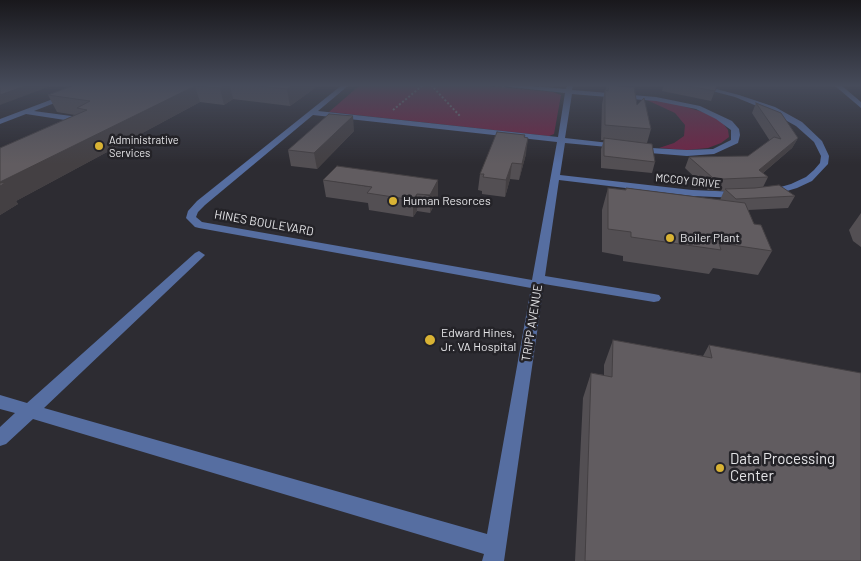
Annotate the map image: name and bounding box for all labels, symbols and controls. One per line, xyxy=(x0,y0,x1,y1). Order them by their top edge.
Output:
place label: Administrative Services xyxy=(109,133,179,159)
marker: Administrative Services xyxy=(93,140,105,152)
street label: MCCOY DRIVE xyxy=(655,171,721,191)
place label: Human Resorces xyxy=(403,194,491,208)
marker: Human Resorces xyxy=(387,195,399,207)
street label: HINES BOULEVARD xyxy=(213,207,315,239)
place label: Boiler Plant xyxy=(680,231,740,245)
marker: Boiler Plant xyxy=(664,232,676,244)
street label: TRIPP AVENUE xyxy=(519,283,545,363)
place label: Edward Hines, Jr. VA Hospital xyxy=(441,326,516,354)
marker: Edward Hines, Jr. VA Hospital xyxy=(423,333,437,347)
place label: Data Processing Center xyxy=(730,450,835,485)
marker: Data Processing Center xyxy=(714,462,726,474)

